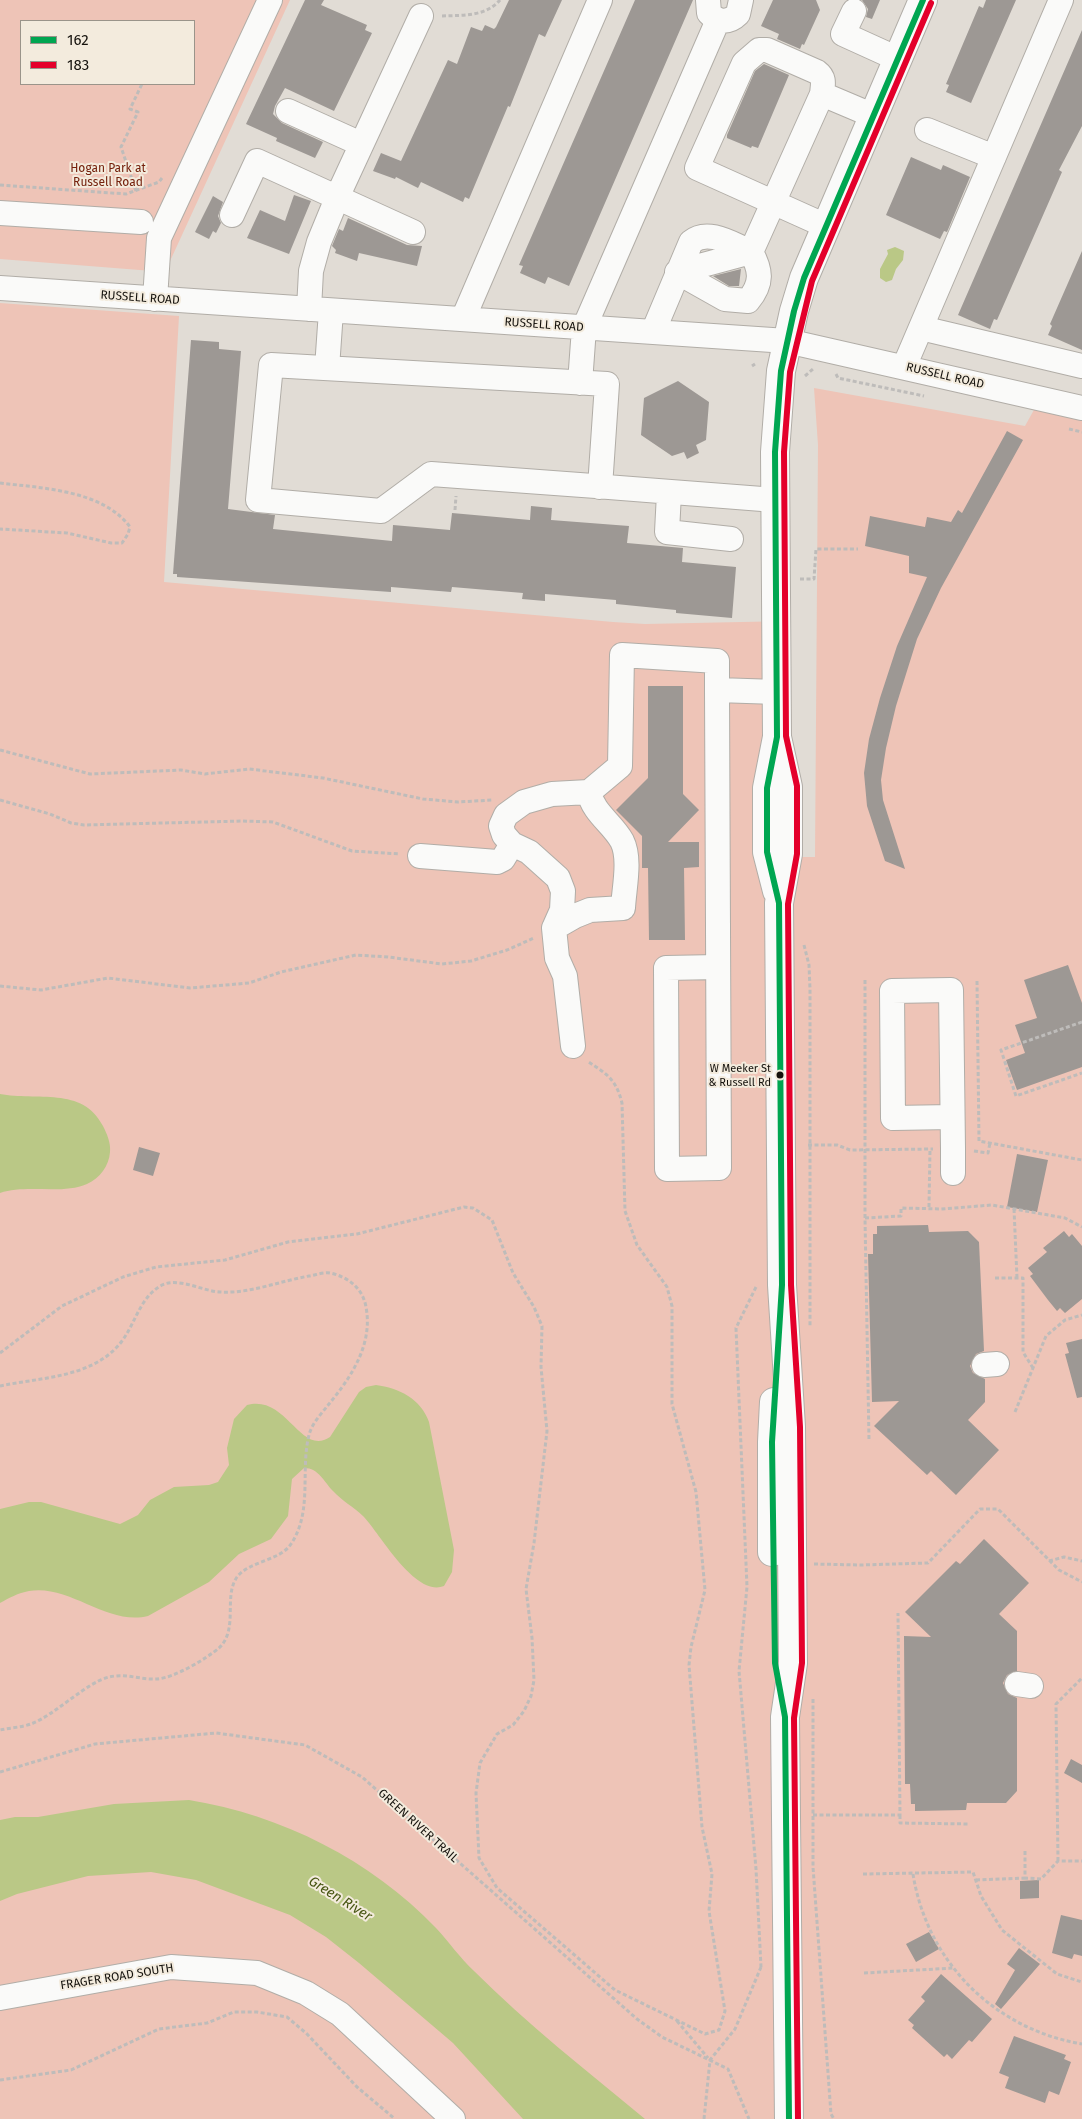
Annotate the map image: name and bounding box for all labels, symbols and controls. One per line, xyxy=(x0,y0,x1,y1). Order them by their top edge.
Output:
legend xyxy=(20,20,195,85)
text: 162 xyxy=(67,31,89,49)
text: 183 xyxy=(67,56,89,74)
park label: Hogan Park at Russell Road xyxy=(70,162,146,190)
street label: RUSSELL ROAD xyxy=(100,288,180,308)
street label: RUSSELL ROAD xyxy=(504,315,584,335)
street label: RUSSELL ROAD xyxy=(905,360,985,392)
place label: W Meeker St & Russell Rd xyxy=(708,1062,771,1088)
marker: W Meeker St & Russell Rd xyxy=(775,1070,785,1080)
street label: GREEN RIVER TRAIL xyxy=(375,1786,461,1866)
water label: Green River xyxy=(305,1873,375,1925)
street label: FRAGER ROAD SOUTH xyxy=(59,1961,175,1993)

